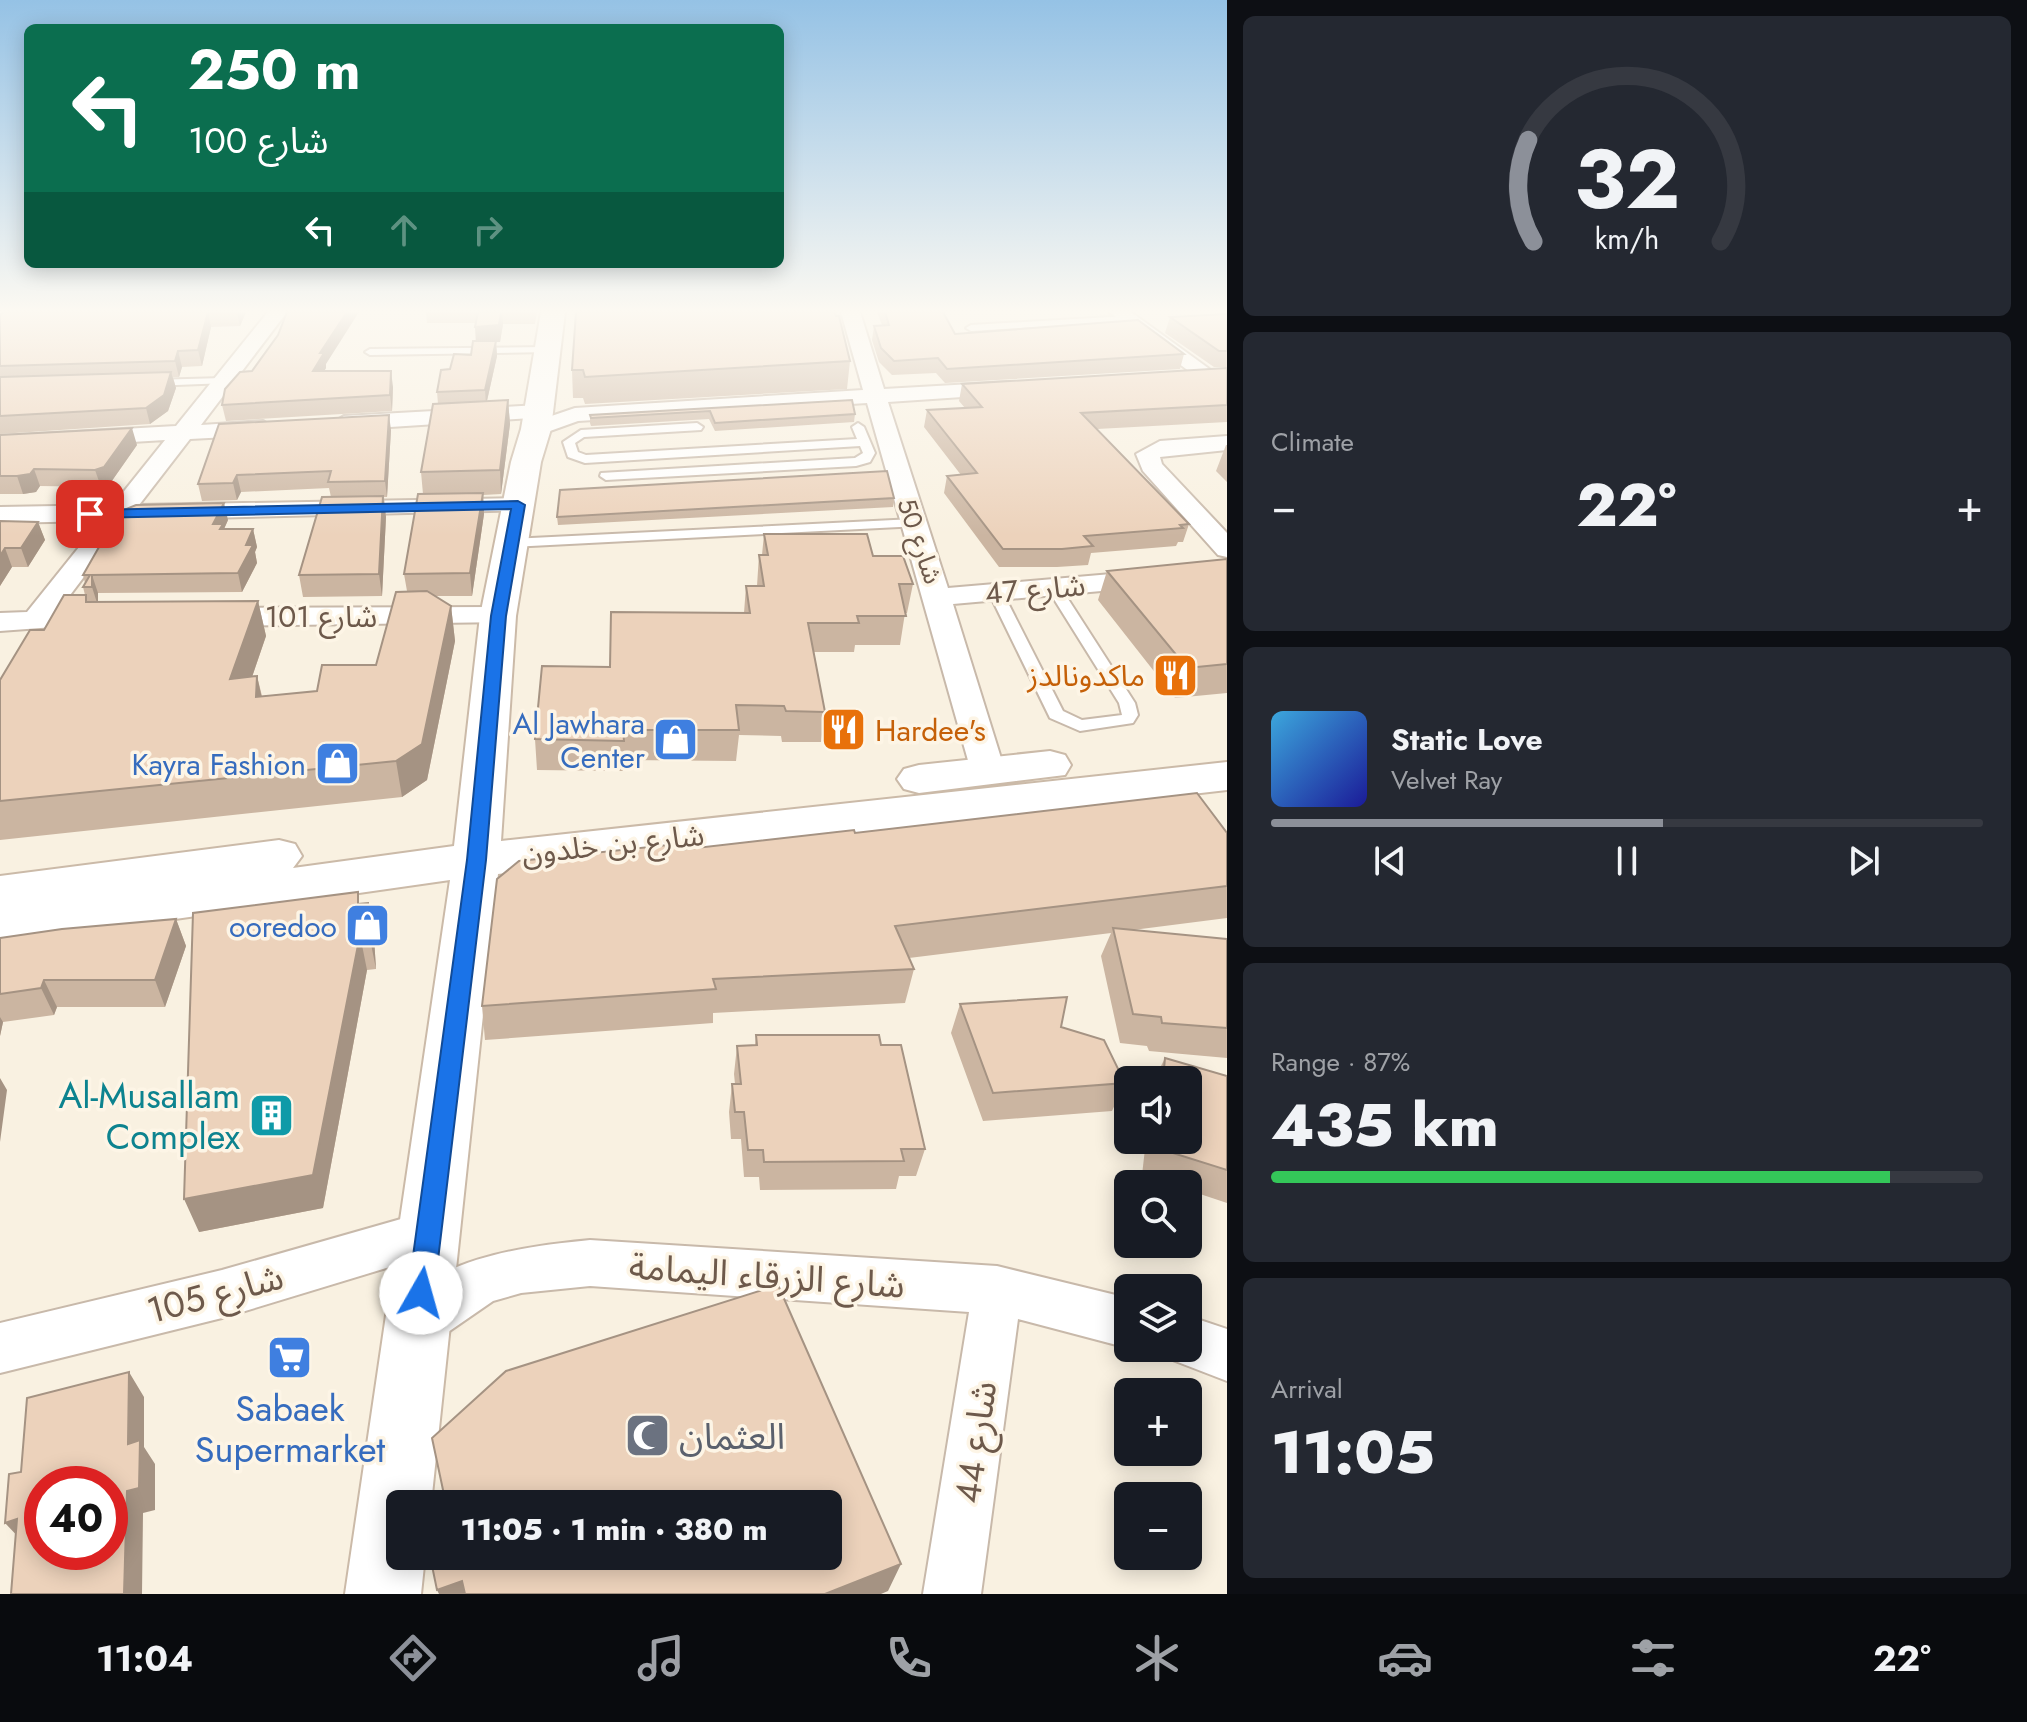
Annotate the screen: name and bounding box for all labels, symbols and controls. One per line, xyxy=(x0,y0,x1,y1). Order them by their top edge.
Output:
text: 250 m xyxy=(188,29,361,110)
icon: left xyxy=(56,56,160,160)
text: شارع 100 xyxy=(188,114,328,166)
text: 32 xyxy=(1574,118,1680,238)
icon: left xyxy=(298,208,342,252)
icon: ahead xyxy=(382,208,426,252)
icon: right xyxy=(466,208,510,252)
text: km/h xyxy=(1595,218,1659,260)
text: Climate xyxy=(1271,423,1354,461)
text: 22° xyxy=(1576,462,1676,549)
text: − xyxy=(1271,474,1297,538)
text: + xyxy=(1956,474,1983,538)
pin xyxy=(56,480,124,548)
icon: arrive xyxy=(68,492,112,536)
street label: شارع 50 xyxy=(888,493,952,589)
street label: شارع 47 xyxy=(983,563,1087,616)
street label: شارع 101 xyxy=(265,595,377,639)
restaurant icon: ماكدونالدز xyxy=(1152,651,1200,699)
place label: ماكدونالدز xyxy=(1026,654,1145,697)
place label: Al Jawhara Center xyxy=(513,702,646,779)
restaurant icon: Hardee's xyxy=(820,706,868,754)
place label: Hardee's xyxy=(875,709,986,752)
shop icon: Al Jawhara Center xyxy=(652,716,700,764)
text: Static Love xyxy=(1391,718,1543,761)
shop icon: Kayra Fashion xyxy=(313,740,361,788)
place label: Kayra Fashion xyxy=(132,743,306,786)
text: Velvet Ray xyxy=(1391,761,1502,799)
street label: شارع بن خلدون xyxy=(520,813,706,876)
icon: previous xyxy=(1368,839,1412,883)
icon: pause xyxy=(1605,839,1649,883)
icon: next xyxy=(1842,839,1886,883)
shop icon: ooredoo xyxy=(344,902,392,950)
place label: ooredoo xyxy=(229,905,337,948)
text: Range · 87% xyxy=(1271,1043,1410,1081)
map controls xyxy=(1114,1066,1202,1570)
button: sound xyxy=(1114,1066,1202,1154)
place label: Al-Musallam Complex xyxy=(59,1069,241,1162)
text: 435 km xyxy=(1271,1082,1499,1169)
building icon: Al-Musallam Complex xyxy=(247,1092,295,1140)
button: search xyxy=(1114,1170,1202,1258)
street label: شارع الزرقاء اليمامة xyxy=(627,1239,907,1312)
street label: شارع 105 xyxy=(141,1250,289,1337)
position arrow xyxy=(379,1251,463,1335)
button: layers xyxy=(1114,1274,1202,1362)
supermarket icon: Sabaek Supermarket xyxy=(266,1334,314,1382)
text: Arrival xyxy=(1271,1370,1343,1408)
street label: شارع 44 xyxy=(941,1378,1010,1507)
button: + xyxy=(1114,1378,1202,1466)
place label: Sabaek Supermarket xyxy=(195,1382,385,1475)
text: 11:05 xyxy=(1271,1409,1435,1496)
place label: العثمان xyxy=(679,1410,785,1462)
mosque icon: العثمان xyxy=(624,1412,672,1460)
speed limit sign: 40 xyxy=(24,1466,128,1570)
button: − xyxy=(1114,1482,1202,1570)
text: 11:05 · 1 min · 380 m xyxy=(461,1508,767,1551)
icon: directions xyxy=(385,1630,441,1686)
icon: music xyxy=(633,1630,689,1686)
icon: phone xyxy=(881,1630,937,1686)
icon: climate xyxy=(1129,1630,1185,1686)
icon: car xyxy=(1377,1630,1433,1686)
icon: filters xyxy=(1625,1630,1681,1686)
text: 11:04 xyxy=(96,1632,193,1684)
text: 22° xyxy=(1873,1632,1931,1684)

